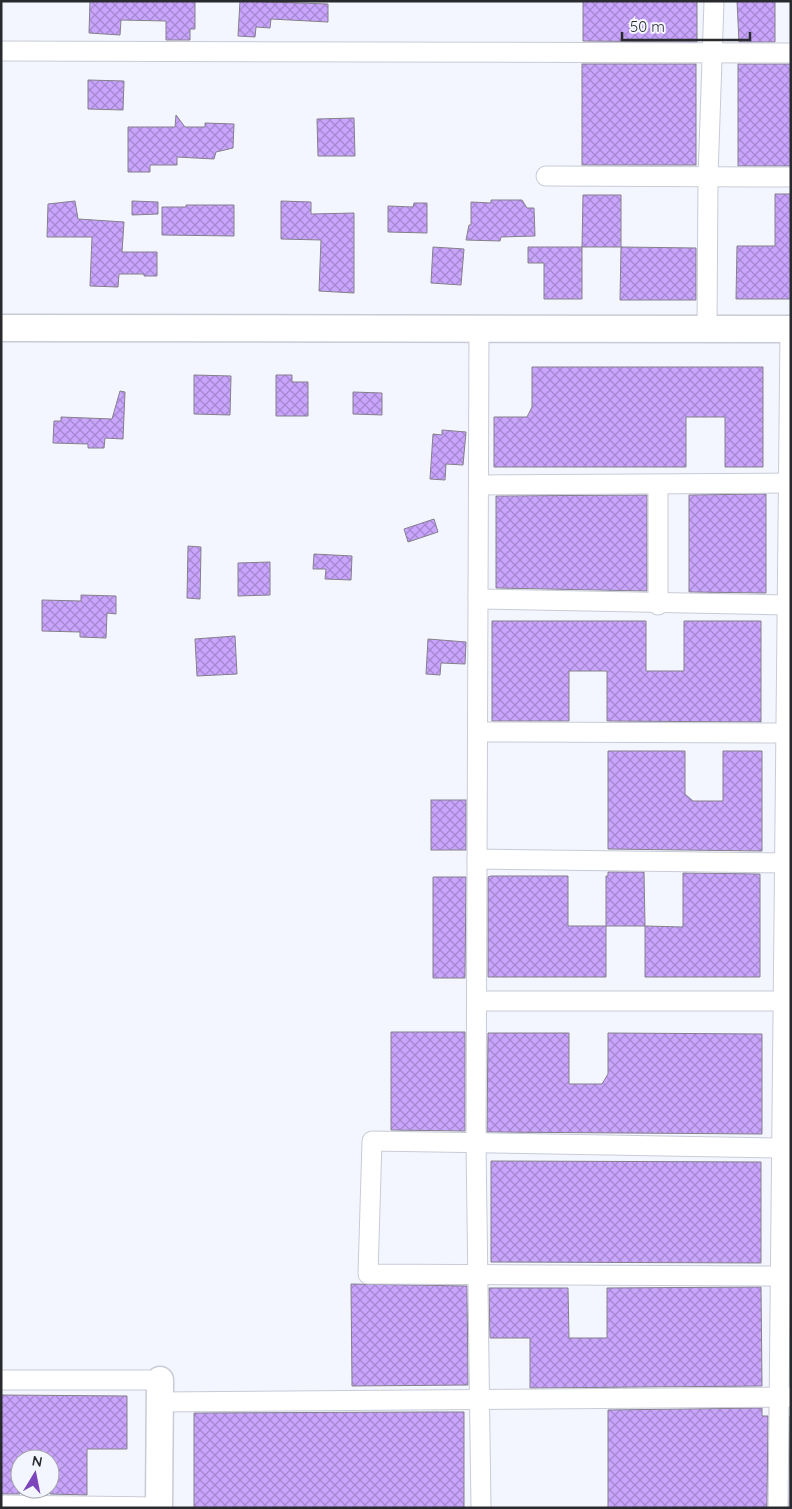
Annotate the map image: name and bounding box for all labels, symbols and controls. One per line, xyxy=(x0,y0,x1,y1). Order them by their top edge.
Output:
scale bar xyxy=(622,10,750,42)
text: 50 m xyxy=(630,17,665,36)
north arrow xyxy=(10,1449,60,1499)
text: N xyxy=(31,1451,44,1471)

